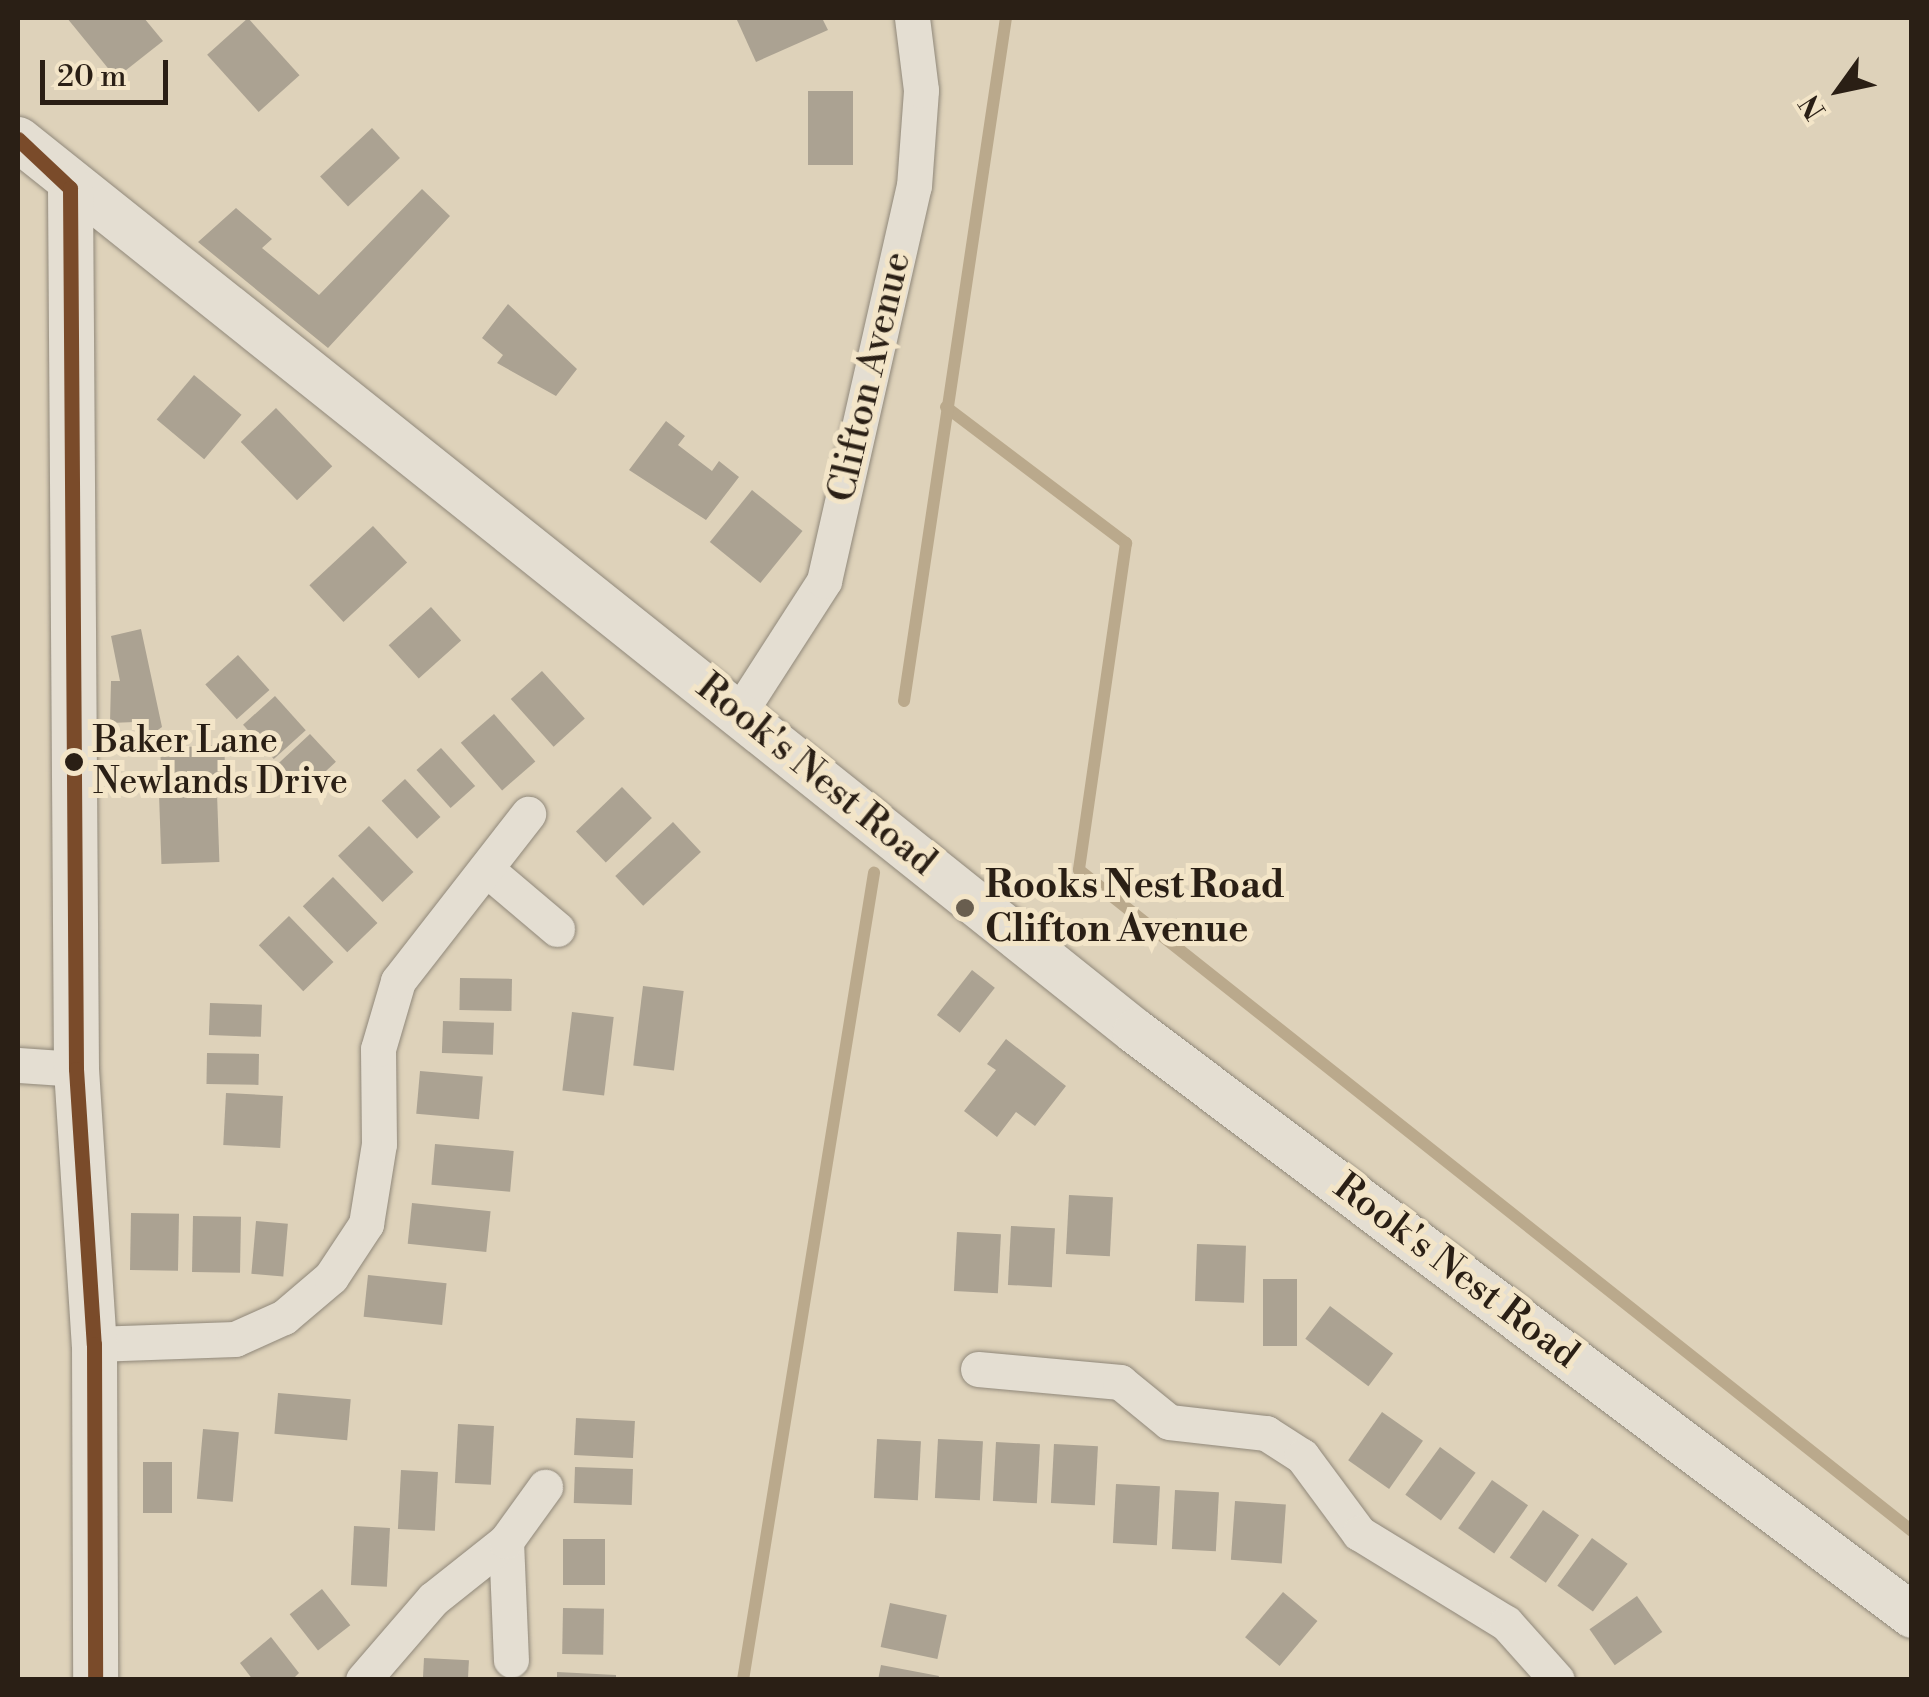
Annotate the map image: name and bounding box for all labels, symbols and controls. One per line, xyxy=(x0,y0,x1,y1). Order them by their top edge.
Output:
scale bar xyxy=(45,40,172,102)
north arrow xyxy=(1789,40,1889,140)
text: 20 m xyxy=(57,58,126,96)
text: N xyxy=(1793,88,1834,125)
street label: Clifton Avenue xyxy=(819,248,921,506)
street label: Rook's Nest Road xyxy=(687,665,945,885)
place label: Baker Lane Newlands Drive xyxy=(93,719,348,804)
marker: Baker Lane Newlands Drive xyxy=(64,752,84,772)
place label: Rooks Nest Road Clifton Avenue xyxy=(985,863,1285,952)
marker: Rooks Nest Road Clifton Avenue xyxy=(954,897,976,919)
street label: Rook's Nest Road xyxy=(1325,1164,1587,1378)

